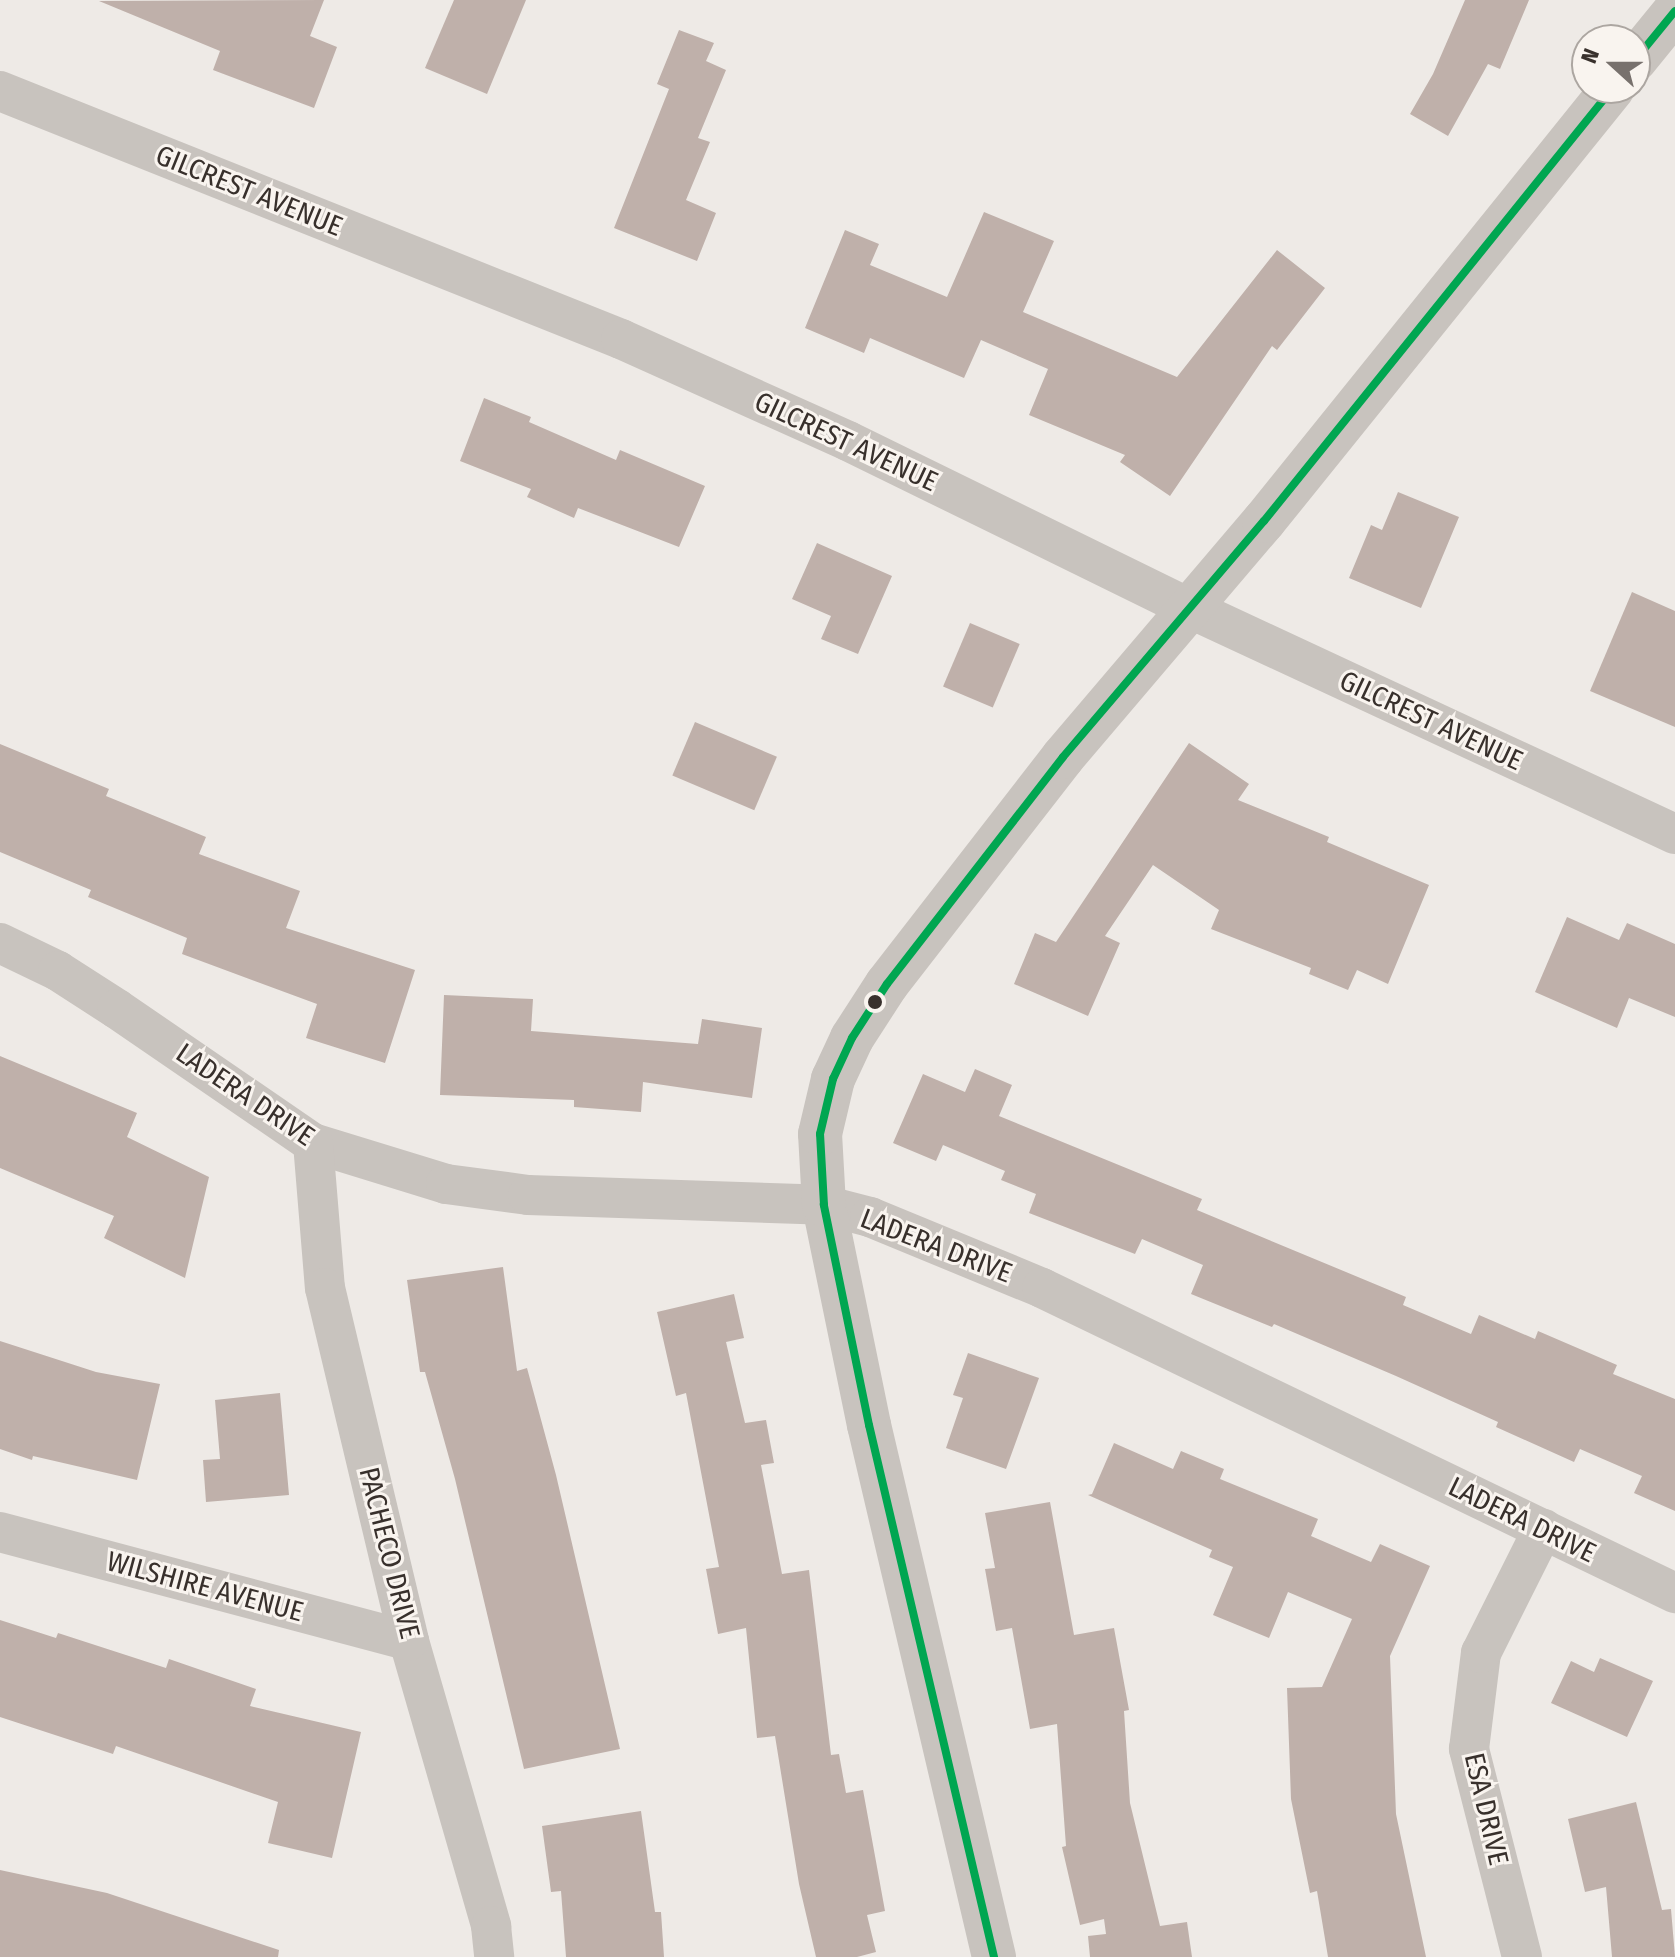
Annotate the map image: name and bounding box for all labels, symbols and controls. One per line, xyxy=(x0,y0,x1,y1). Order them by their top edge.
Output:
north arrow xyxy=(1571,24,1651,104)
text: N xyxy=(1575,45,1605,67)
street label: GILCREST AVENUE xyxy=(151,138,347,244)
street label: GILCREST AVENUE xyxy=(749,385,943,499)
street label: GILCREST AVENUE xyxy=(1334,664,1528,778)
unlabelled marker xyxy=(867,994,883,1010)
street label: LADERA DRIVE xyxy=(170,1037,320,1153)
street label: LADERA DRIVE xyxy=(856,1202,1016,1290)
street label: PACHECO DRIVE xyxy=(351,1464,427,1642)
street label: LADERA DRIVE xyxy=(1443,1470,1601,1570)
street label: WILSHIRE AVENUE xyxy=(103,1545,307,1629)
street label: ESA DRIVE xyxy=(1457,1750,1515,1868)

